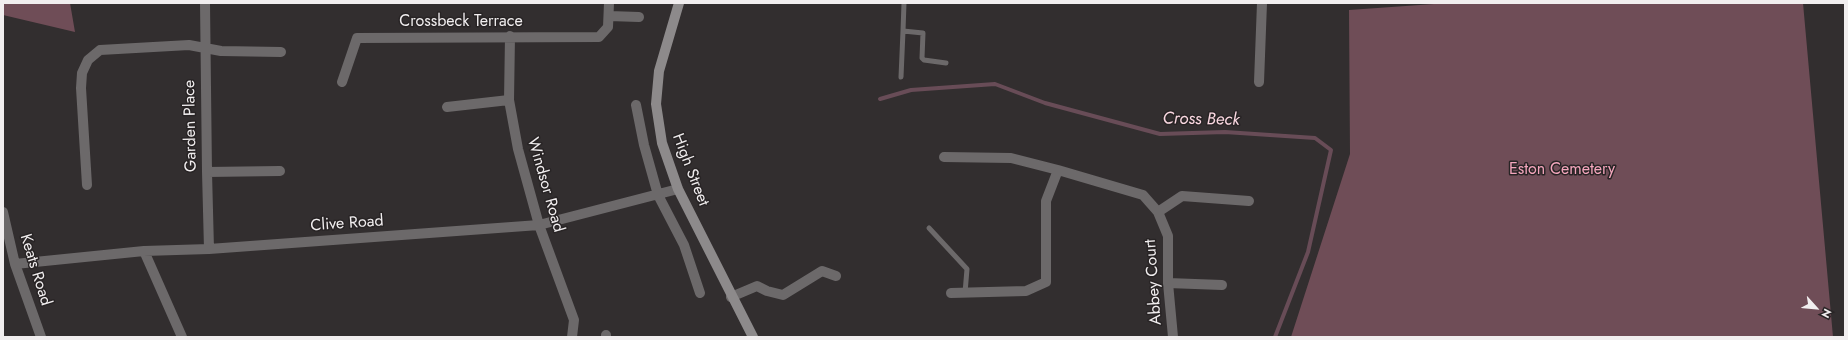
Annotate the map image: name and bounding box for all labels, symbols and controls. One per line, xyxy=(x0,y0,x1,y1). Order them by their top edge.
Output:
street label: Crossbeck Terrace xyxy=(399,12,523,32)
street label: Garden Place xyxy=(181,80,201,172)
water label: Cross Beck xyxy=(1162,109,1240,131)
street label: High Street xyxy=(667,131,713,209)
street label: Windsor Road xyxy=(522,135,568,235)
park label: Eston Cemetery xyxy=(1509,160,1615,180)
street label: Clive Road xyxy=(310,212,384,236)
street label: Keats Road xyxy=(15,232,55,308)
street label: Abbey Court xyxy=(1141,238,1167,326)
north arrow xyxy=(1796,288,1836,328)
text: N xyxy=(1818,306,1836,321)

